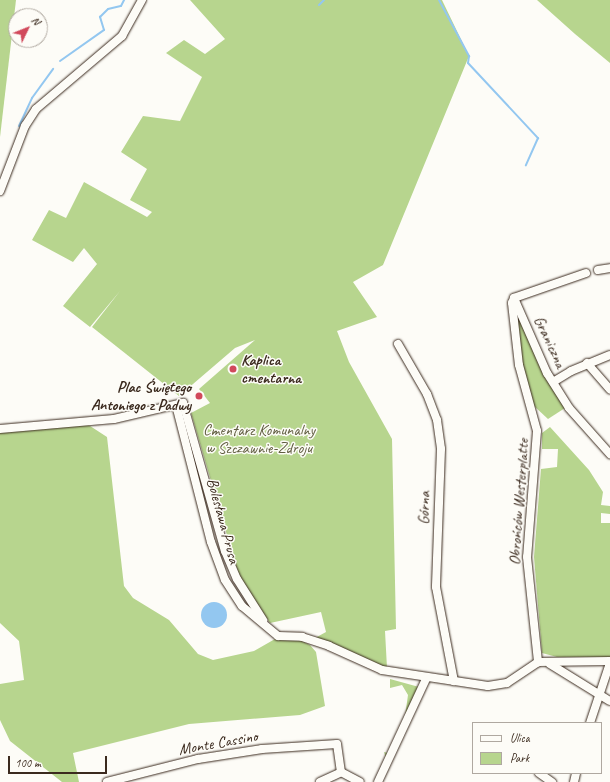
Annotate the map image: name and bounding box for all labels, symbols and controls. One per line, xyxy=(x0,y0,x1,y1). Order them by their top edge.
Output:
north arrow xyxy=(8,8,48,48)
text: N xyxy=(29,13,43,28)
street label: Graniczna xyxy=(530,313,570,371)
place label: Kaplica cmentarna xyxy=(241,350,301,388)
marker: Kaplica cmentarna xyxy=(228,364,238,374)
place label: Plac Świętego Antoniego z Padwy xyxy=(90,377,191,415)
marker: Plac Świętego Antoniego z Padwy xyxy=(194,391,204,401)
park label: Cmentarz Komunalny w Szczawnie-Zdroju xyxy=(203,420,315,458)
street label: Obrońców Westerplatte xyxy=(505,438,533,566)
street label: Bolesława Prusa xyxy=(202,476,244,566)
street label: Górna xyxy=(414,491,434,525)
legend xyxy=(472,722,602,774)
street label: Monte Cassino xyxy=(177,727,259,759)
text: Ulica xyxy=(510,730,529,746)
scale bar xyxy=(10,748,109,774)
text: Park xyxy=(510,750,529,766)
text: 100 m xyxy=(15,755,41,771)

